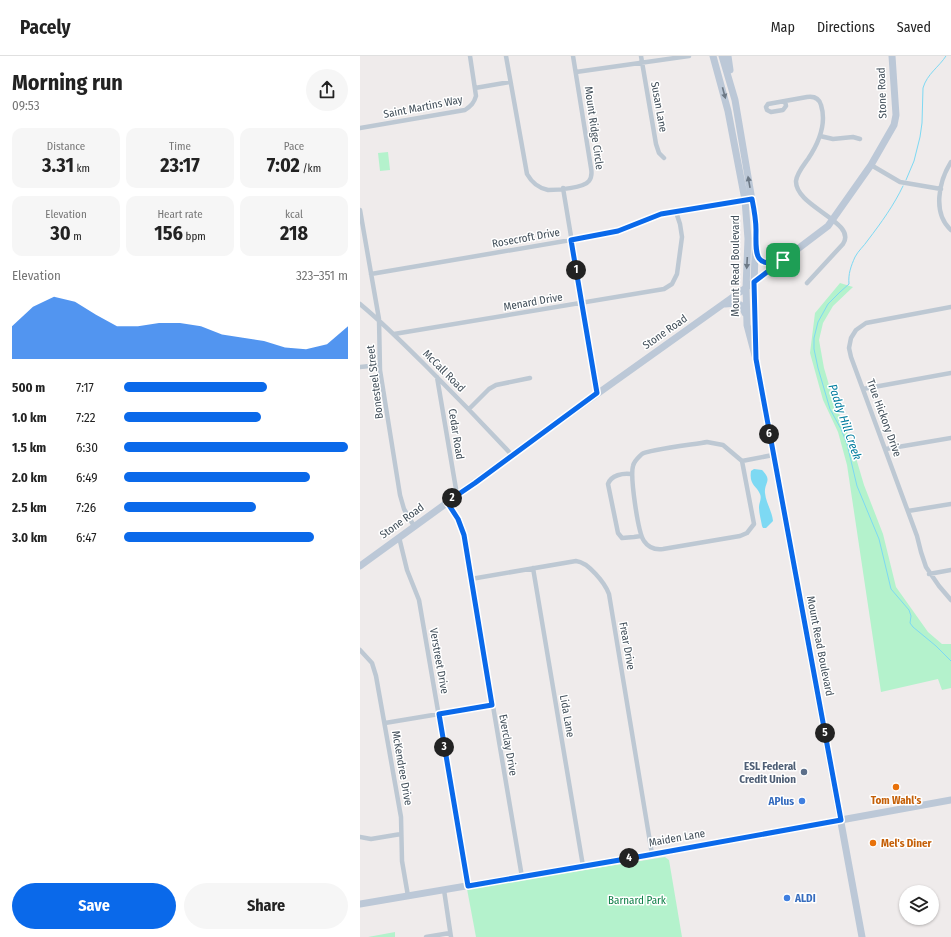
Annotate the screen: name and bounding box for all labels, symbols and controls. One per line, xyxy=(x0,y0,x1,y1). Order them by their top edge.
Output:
text: Pacely xyxy=(20,16,70,39)
text: Map xyxy=(771,19,795,36)
text: Directions xyxy=(817,19,875,36)
text: Saved xyxy=(897,19,931,36)
street label: Stone Road xyxy=(875,67,889,119)
text: Morning run xyxy=(12,69,123,96)
button: share xyxy=(306,69,348,111)
street label: Susan Lane xyxy=(648,81,670,133)
street label: Mount Ridge Circle xyxy=(582,86,606,170)
one-way arrow xyxy=(721,88,727,100)
street label: Saint Martins Way xyxy=(382,93,464,121)
text: 09:53 xyxy=(12,98,40,113)
text: Distance xyxy=(47,140,85,153)
text: Time xyxy=(169,140,191,153)
text: Pace xyxy=(284,140,304,153)
text: 3.31 xyxy=(42,153,74,177)
text: 23:17 xyxy=(160,153,200,177)
text: 7:02 xyxy=(267,153,300,177)
text: km xyxy=(74,162,90,175)
text: /km xyxy=(300,162,321,175)
one-way arrow xyxy=(746,176,752,188)
text: Elevation xyxy=(45,208,87,221)
text: Heart rate xyxy=(157,208,203,221)
text: kcal xyxy=(285,208,303,221)
street label: Mount Read Boulevard xyxy=(729,215,742,317)
text: 30 xyxy=(50,221,71,245)
text: 156 xyxy=(154,221,183,245)
text: 218 xyxy=(280,221,308,245)
street label: Rosecroft Drive xyxy=(491,226,561,250)
text: m xyxy=(71,230,82,243)
text: bpm xyxy=(183,230,206,243)
pin xyxy=(766,243,800,277)
icon: arrive xyxy=(772,249,794,271)
one-way arrow xyxy=(744,257,751,269)
pin: 1 xyxy=(566,260,586,280)
text: 1 xyxy=(574,263,578,276)
text: Elevation xyxy=(12,268,61,283)
text: 323–351 m xyxy=(296,268,348,283)
street label: Menard Drive xyxy=(502,290,564,314)
street label: Stone Road xyxy=(640,312,690,352)
street label: Bonesteel Street xyxy=(364,344,386,420)
street label: McCall Road xyxy=(420,347,468,395)
street label: True Hickory Drive xyxy=(864,377,904,459)
text: 500 m xyxy=(12,380,45,395)
text: 7:17 xyxy=(76,380,94,395)
water label: Paddy Hill Creek xyxy=(825,382,865,462)
street label: Cedar Road xyxy=(446,408,466,460)
text: 1.0 km xyxy=(12,410,47,425)
text: 7:22 xyxy=(76,410,96,425)
pin: 6 xyxy=(759,424,779,444)
text: 6 xyxy=(766,427,772,440)
text: 1.5 km xyxy=(12,440,46,455)
text: 6:30 xyxy=(76,440,98,455)
text: 2.0 km xyxy=(12,470,47,485)
text: 6:49 xyxy=(76,470,98,485)
pin: 2 xyxy=(442,488,462,508)
text: 2 xyxy=(449,491,455,504)
text: 2.5 km xyxy=(12,500,47,515)
text: 7:26 xyxy=(76,500,96,515)
street label: Stone Road xyxy=(377,501,427,541)
text: 3.0 km xyxy=(12,530,47,545)
text: 6:47 xyxy=(76,530,96,545)
street label: Mount Read Boulevard xyxy=(804,595,836,697)
street label: Frear Drive xyxy=(616,621,638,671)
street label: Verstreet Drive xyxy=(427,627,451,695)
street label: Lida Lane xyxy=(557,694,577,738)
street label: Everclay Drive xyxy=(496,713,520,777)
pin: 5 xyxy=(815,723,835,743)
text: 5 xyxy=(822,726,828,739)
street label: McKendree Drive xyxy=(389,730,415,806)
pin: 3 xyxy=(434,737,454,757)
text: 3 xyxy=(441,740,447,753)
place label: ESL Federal Credit Union xyxy=(739,760,797,786)
marker: ESL Federal Credit Union xyxy=(799,767,809,777)
marker: Tom Wahl's xyxy=(891,782,901,792)
place label: Tom Wahl's xyxy=(871,794,922,807)
place label: APlus xyxy=(768,795,794,808)
marker: APlus xyxy=(797,796,807,806)
street label: Maiden Lane xyxy=(648,827,706,849)
place label: Mel's Diner xyxy=(881,837,933,850)
marker: Mel's Diner xyxy=(868,838,878,848)
pin: 4 xyxy=(619,848,639,868)
text: 4 xyxy=(626,851,632,864)
button: Save xyxy=(12,883,176,929)
button: Share xyxy=(184,883,348,929)
map controls xyxy=(899,885,939,925)
button: layers xyxy=(899,885,939,925)
place label: ALDI xyxy=(794,892,816,905)
marker: ALDI xyxy=(782,893,792,903)
park label: Barnard Park xyxy=(608,894,667,907)

